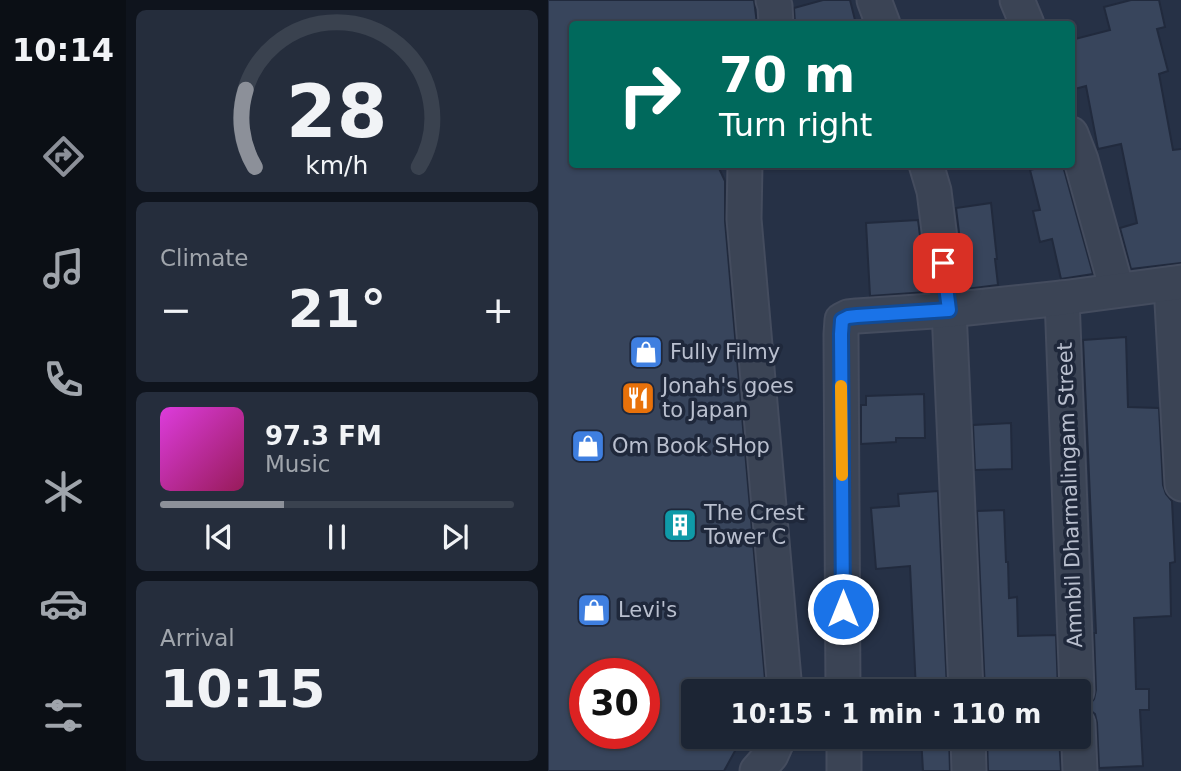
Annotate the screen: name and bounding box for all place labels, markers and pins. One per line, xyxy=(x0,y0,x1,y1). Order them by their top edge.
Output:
pin xyxy=(913,233,973,293)
shop icon: Fully Filmy xyxy=(627,333,665,371)
place label: Fully Filmy xyxy=(670,340,780,364)
place label: Jonah's goes to Japan xyxy=(660,374,794,422)
restaurant icon: Jonah's goes to Japan xyxy=(619,379,657,417)
shop icon: Om Book SHop xyxy=(569,427,607,465)
place label: Om Book SHop xyxy=(612,434,770,458)
place label: The Crest Tower C xyxy=(703,501,805,549)
building icon: The Crest Tower C xyxy=(661,506,699,544)
shop icon: Levi's xyxy=(575,591,613,629)
place label: Levi's xyxy=(618,598,677,622)

